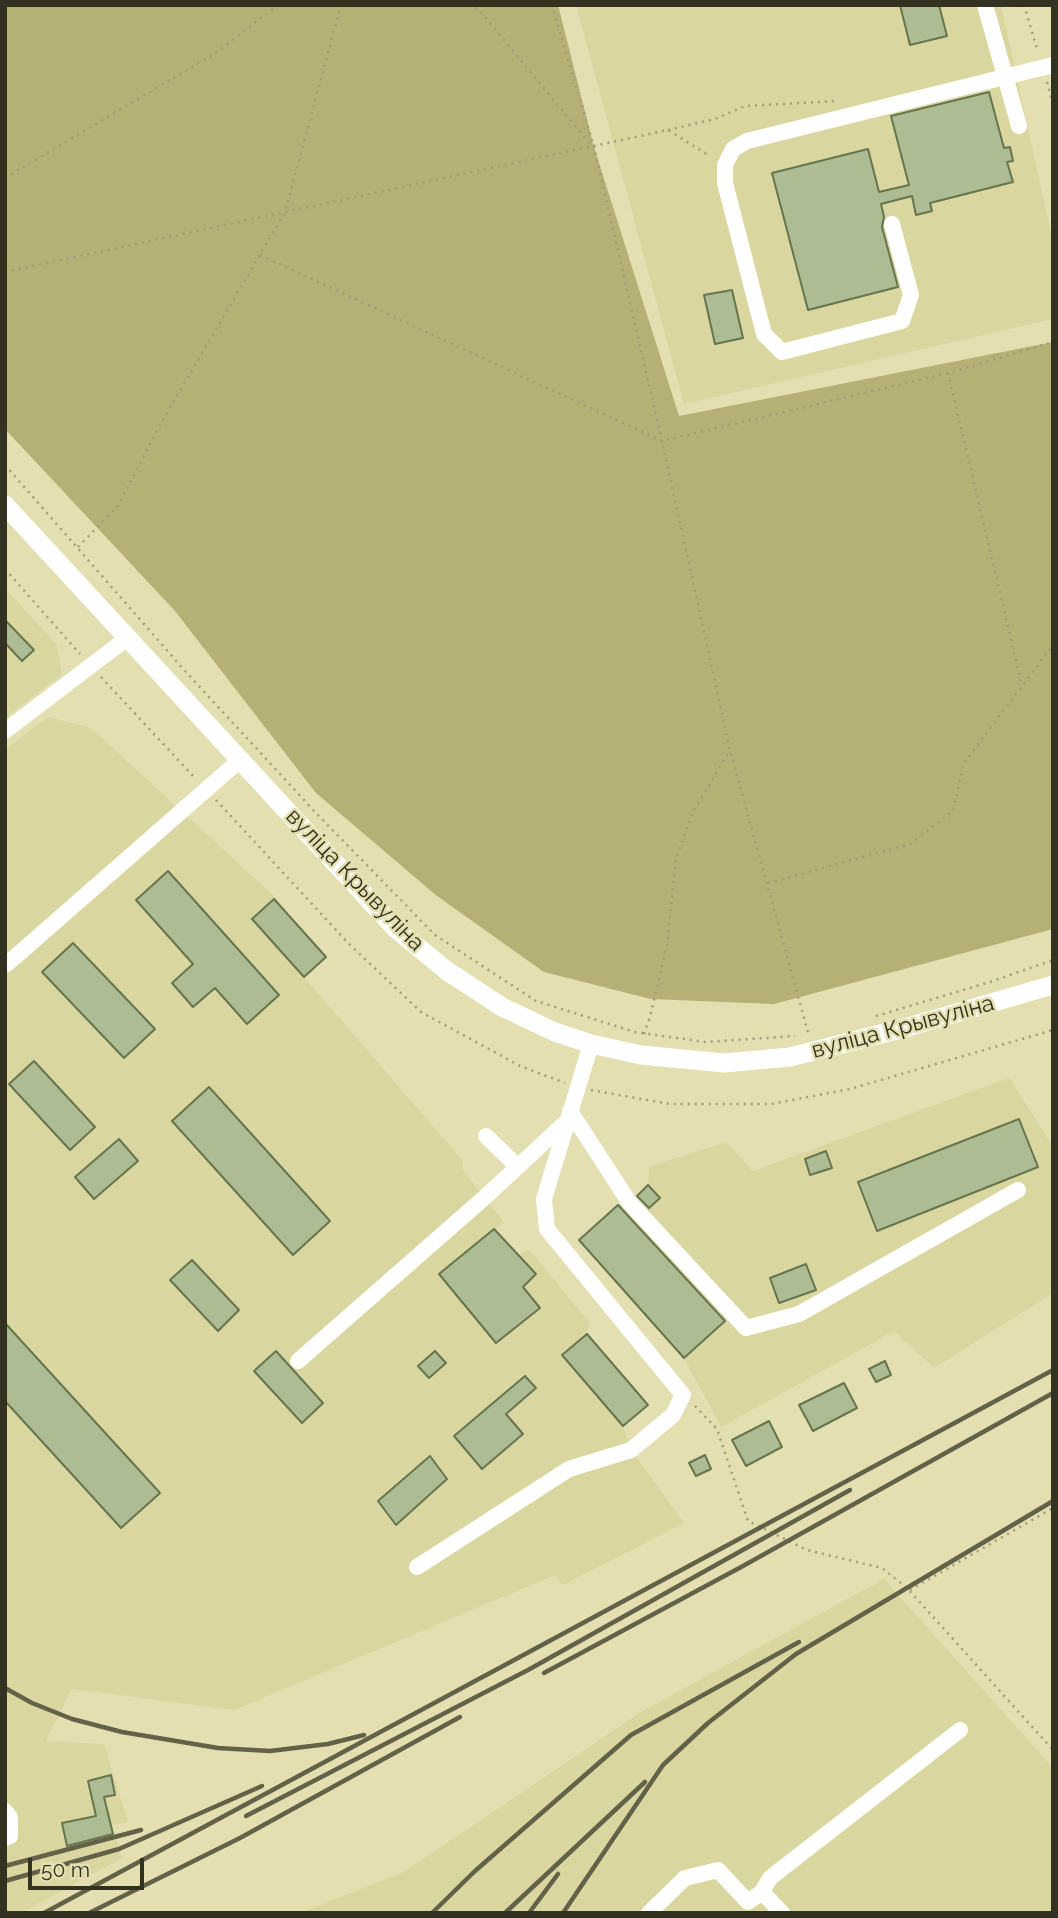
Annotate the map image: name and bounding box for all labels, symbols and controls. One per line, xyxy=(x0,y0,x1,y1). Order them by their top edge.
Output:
street label: вуліца Крывуліна xyxy=(280,803,430,957)
street label: вуліца Крывуліна xyxy=(809,989,997,1065)
scale bar xyxy=(32,1844,147,1888)
text: 50 m xyxy=(41,1857,90,1882)

